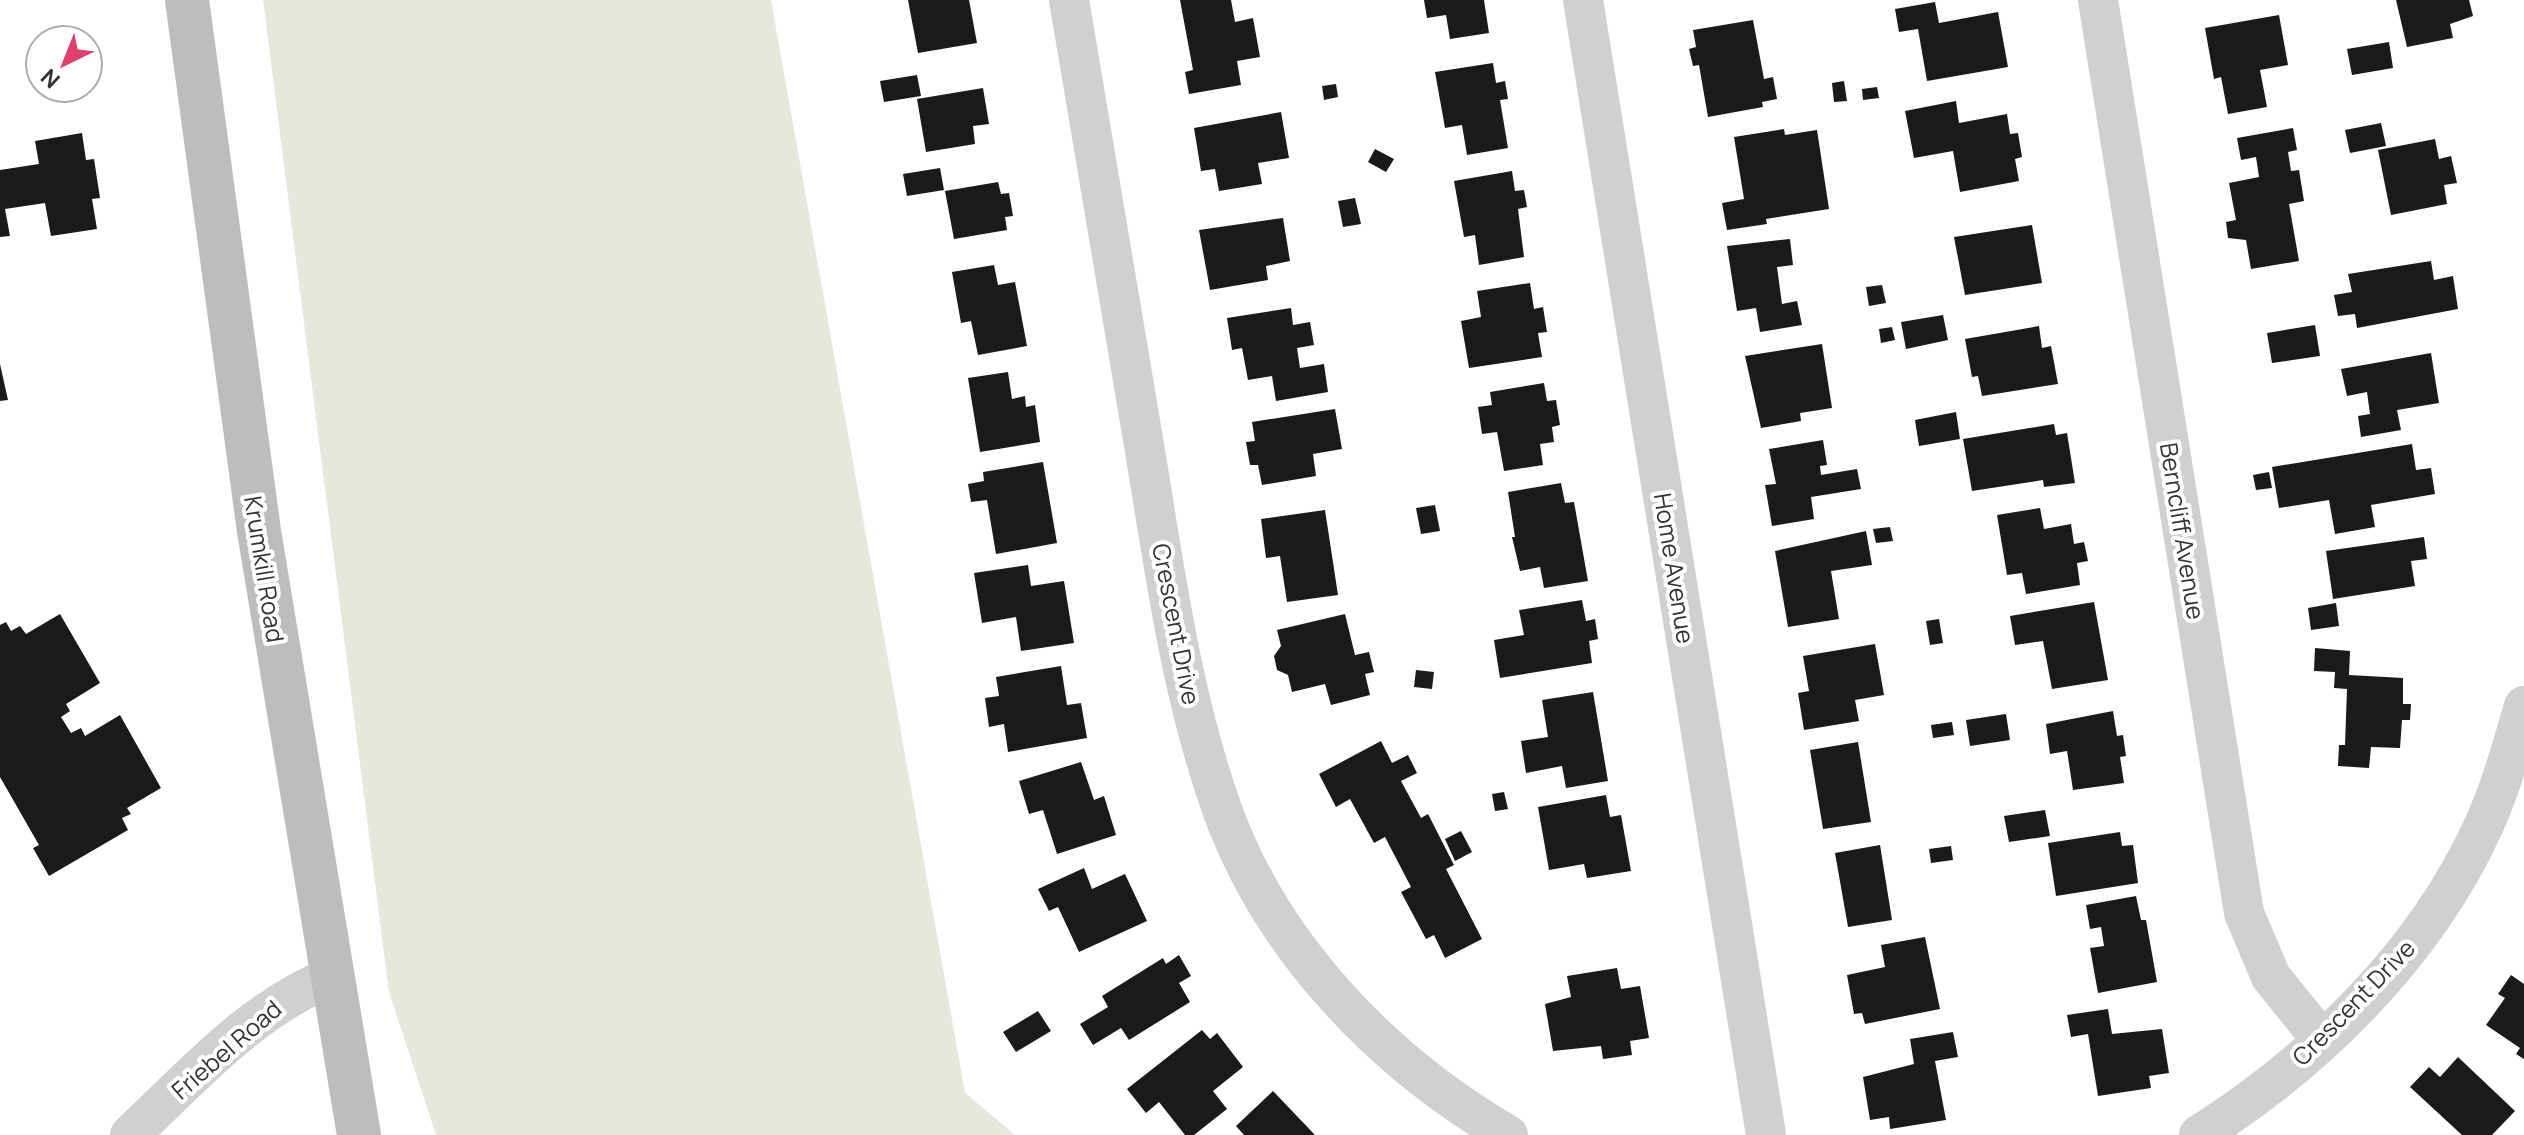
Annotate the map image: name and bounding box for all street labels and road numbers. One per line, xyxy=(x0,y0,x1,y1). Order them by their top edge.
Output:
street label: Berncliff Avenue xyxy=(2153,440,2213,622)
street label: Home Avenue xyxy=(1647,490,1703,646)
street label: Krumkill Road xyxy=(237,493,293,645)
street label: Crescent Drive xyxy=(1145,541,1209,707)
street label: Crescent Drive xyxy=(2284,932,2422,1072)
street label: Friebel Road xyxy=(164,992,288,1106)

